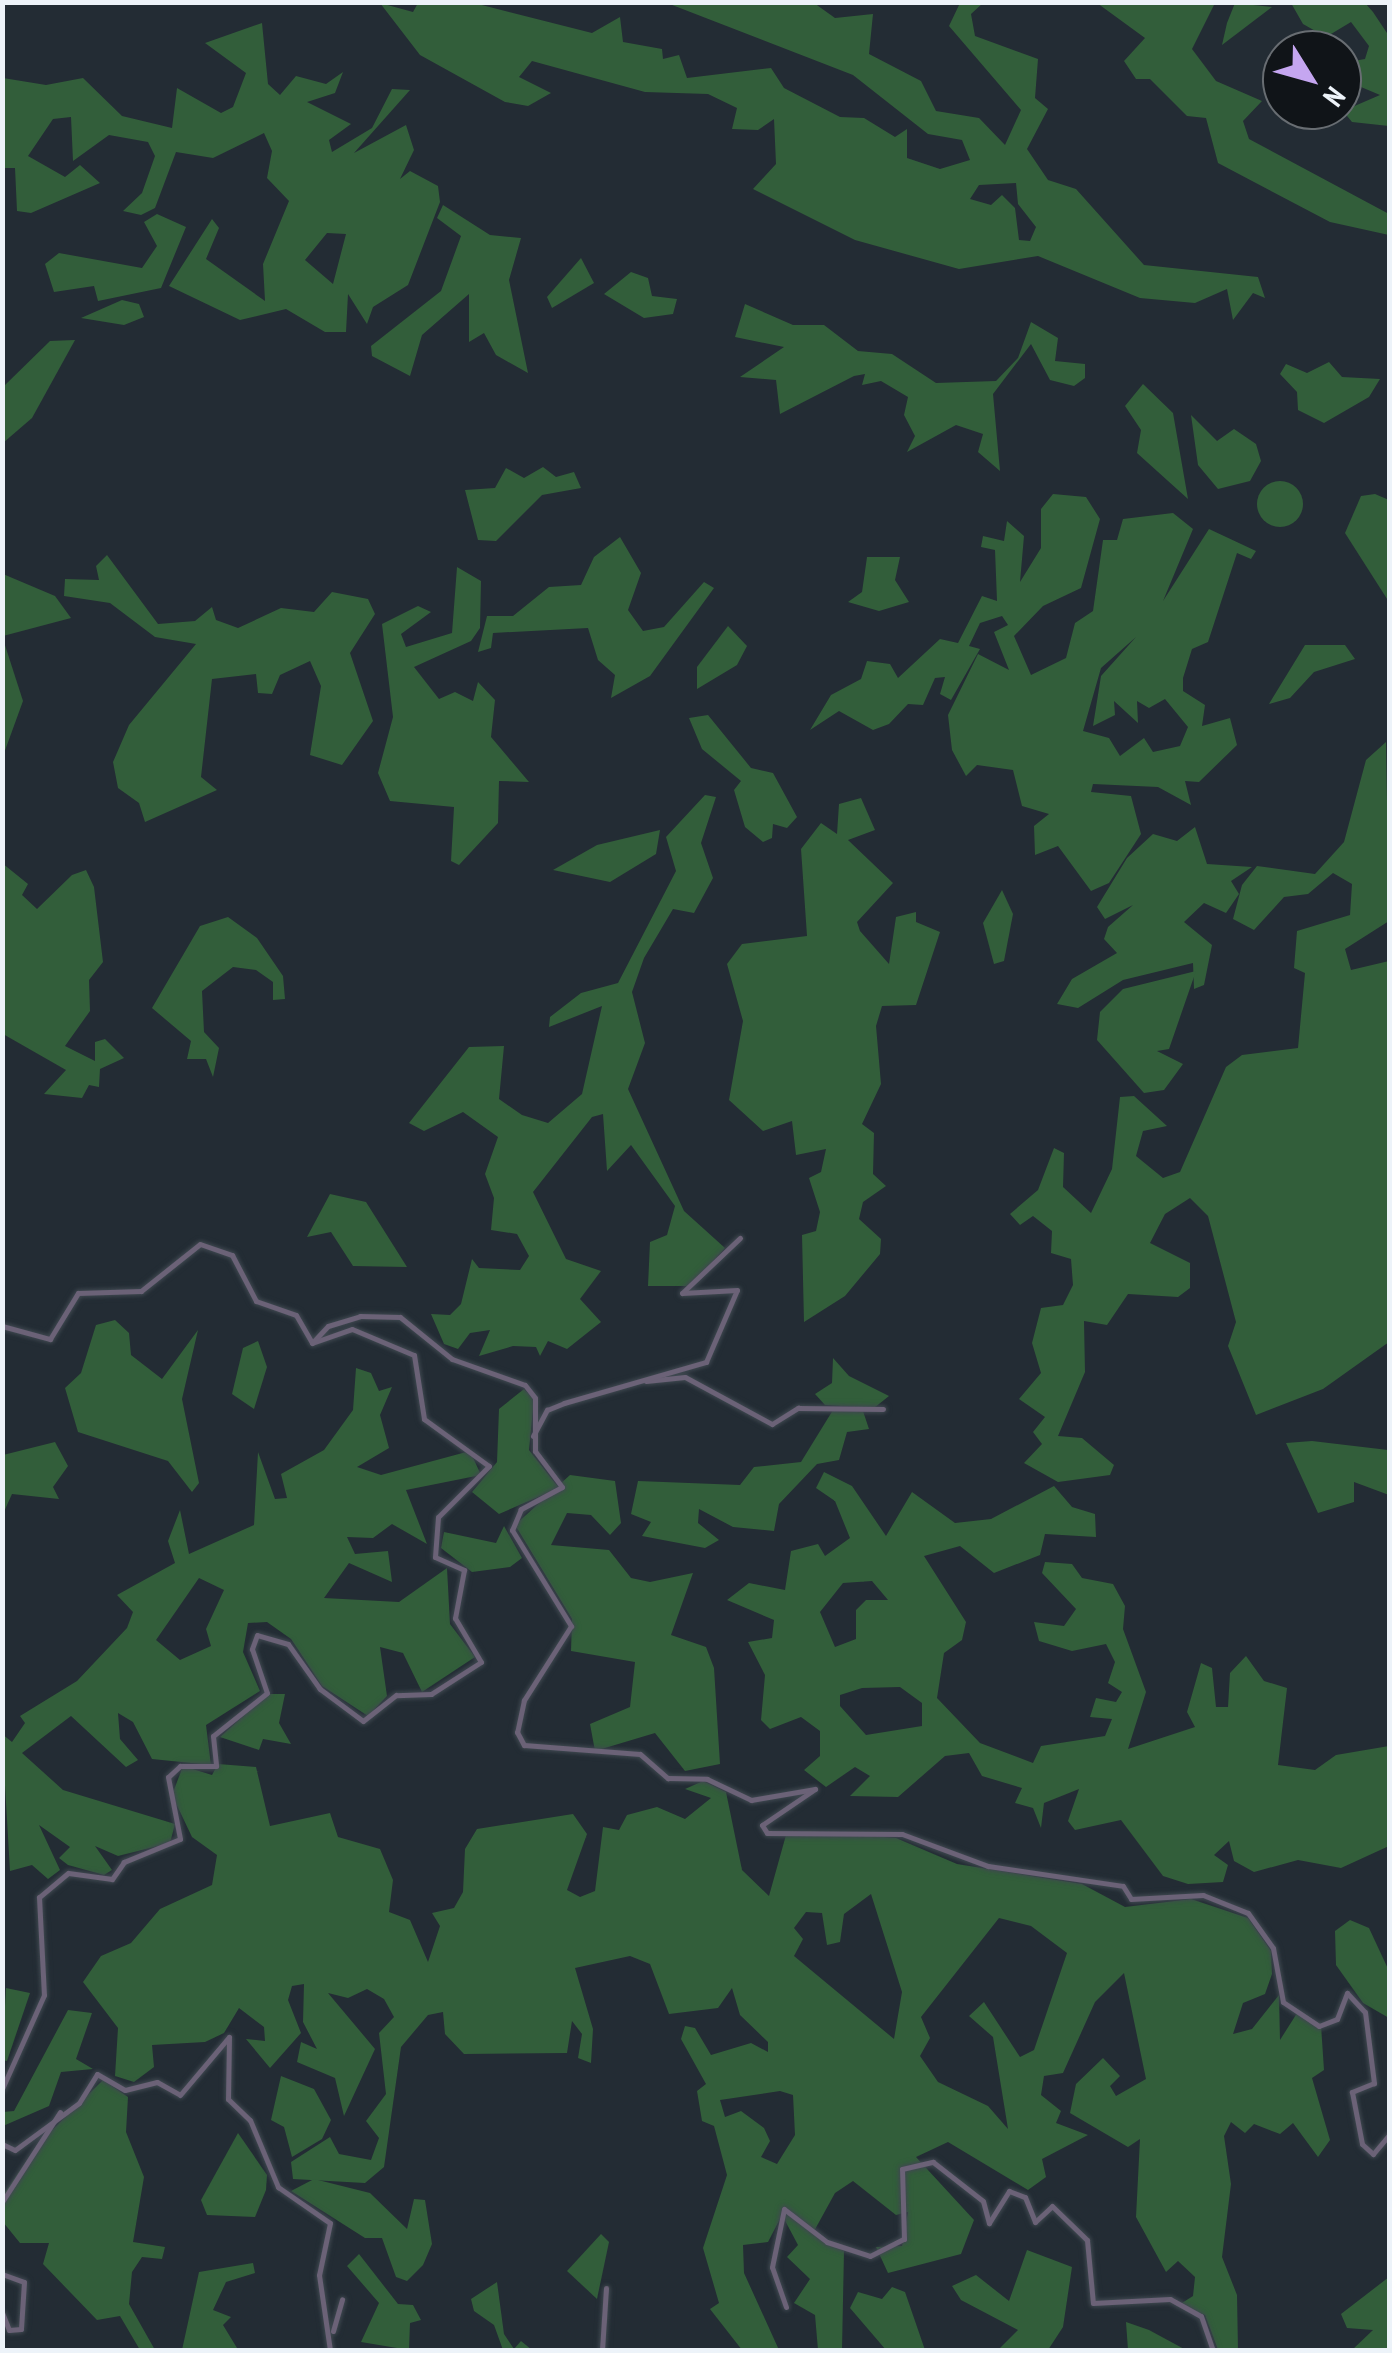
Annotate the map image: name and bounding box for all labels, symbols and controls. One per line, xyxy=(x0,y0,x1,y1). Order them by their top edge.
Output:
north arrow xyxy=(1262,30,1362,130)
text: N xyxy=(1315,80,1354,114)

